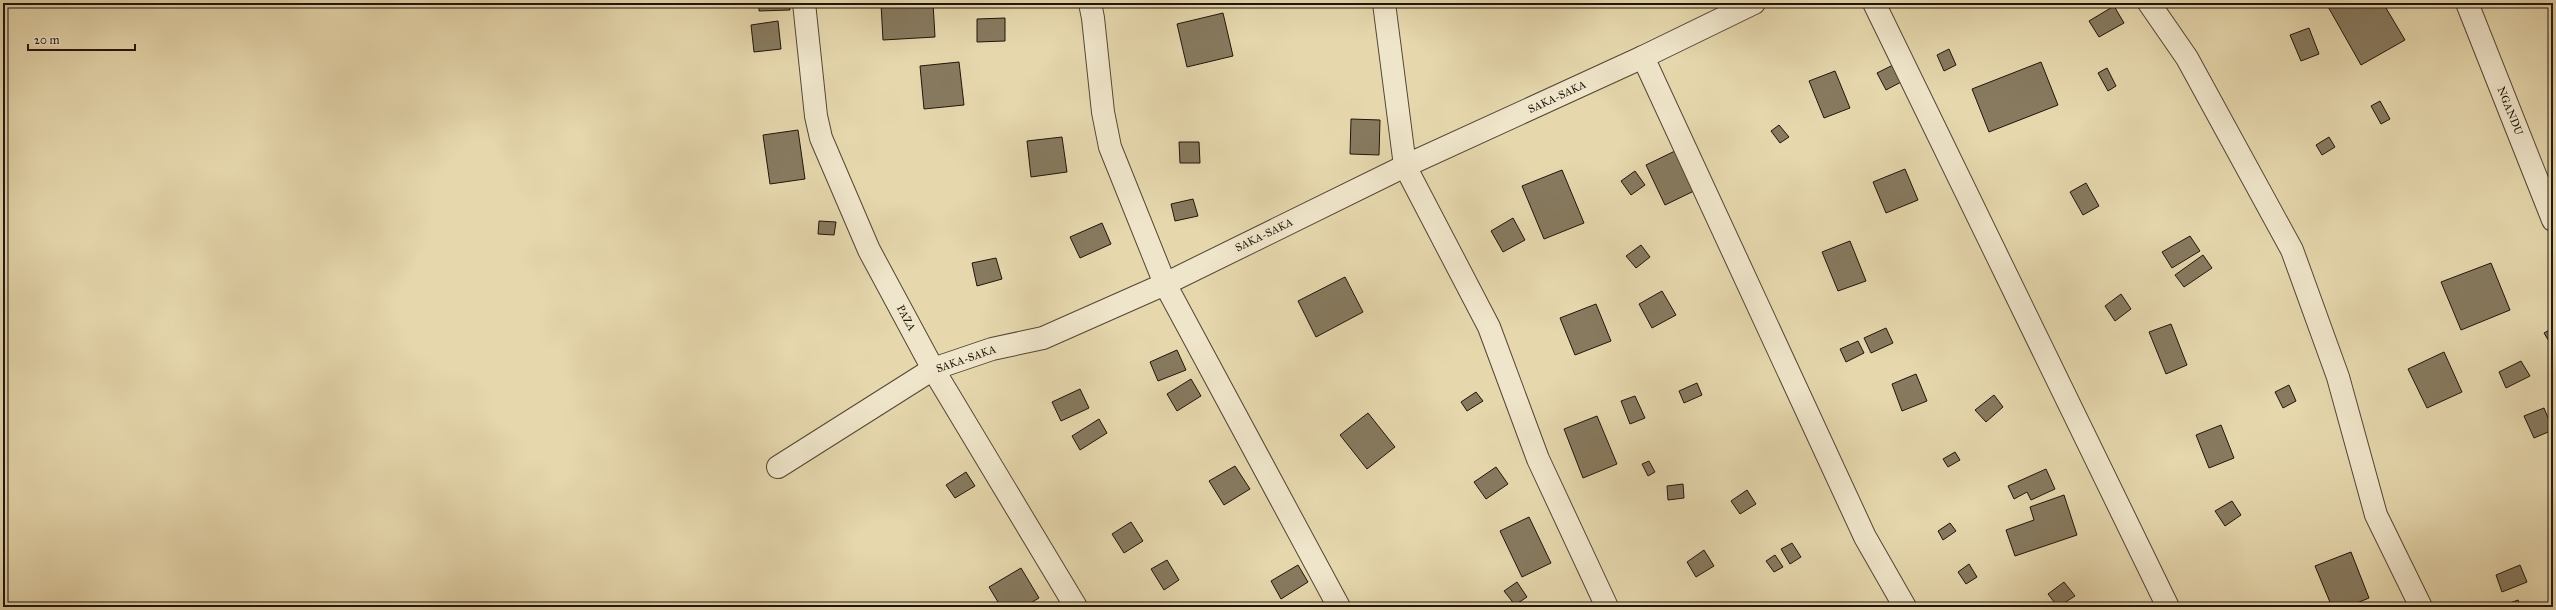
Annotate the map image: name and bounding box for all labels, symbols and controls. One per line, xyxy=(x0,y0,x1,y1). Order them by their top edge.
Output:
scale bar xyxy=(28,26,135,52)
text: 20 m xyxy=(34,33,60,47)
street label: SAKA-SAKA xyxy=(1526,78,1589,116)
street label: NGANDU xyxy=(2494,85,2526,137)
street label: SAKA-SAKA xyxy=(1233,215,1295,255)
street label: PAZA xyxy=(894,303,919,334)
street label: SAKA-SAKA xyxy=(934,343,998,375)

